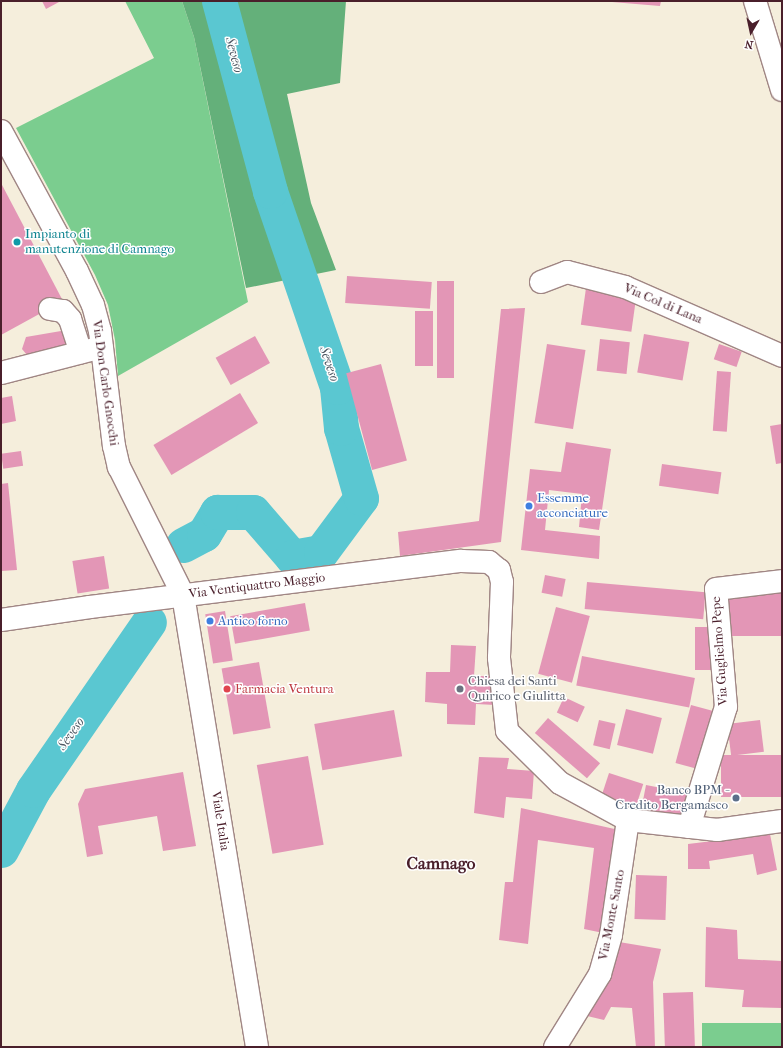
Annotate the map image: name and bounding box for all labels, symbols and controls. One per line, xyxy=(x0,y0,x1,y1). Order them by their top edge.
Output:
north arrow xyxy=(731,12,771,52)
water label: Seveso xyxy=(221,35,247,75)
text: N xyxy=(744,37,754,51)
place label: Impianto di manutenzione di Camnago xyxy=(25,227,174,258)
marker: Impianto di manutenzione di Camnago xyxy=(12,237,22,247)
street label: Via Col di Lana xyxy=(621,280,705,328)
street label: Via Don Carlo Gnocchi xyxy=(88,319,122,447)
water label: Seveso xyxy=(315,344,343,384)
place label: Essemme acconciature xyxy=(537,491,608,522)
marker: Essemme acconciature xyxy=(524,501,534,511)
street label: Via Ventiquattro Maggio xyxy=(188,570,326,602)
street label: Via Guglielmo Pepe xyxy=(708,596,732,706)
place label: Antico forno xyxy=(218,613,288,629)
marker: Antico forno xyxy=(205,616,215,626)
place label: Chiesa dei Santi Quirico e Giulitta xyxy=(468,674,566,705)
place label: Farmacia Ventura xyxy=(235,681,334,697)
marker: Farmacia Ventura xyxy=(222,684,232,694)
marker: Chiesa dei Santi Quirico e Giulitta xyxy=(455,684,465,694)
water label: Seveso xyxy=(54,714,88,754)
place label: Banco BPM - Credito Bergamasco xyxy=(615,783,728,814)
street label: Viale Italia xyxy=(208,790,232,852)
marker: Banco BPM - Credito Bergamasco xyxy=(731,793,741,803)
district label: Camnago xyxy=(407,854,475,874)
street label: Via Monte Santo xyxy=(596,868,628,962)

